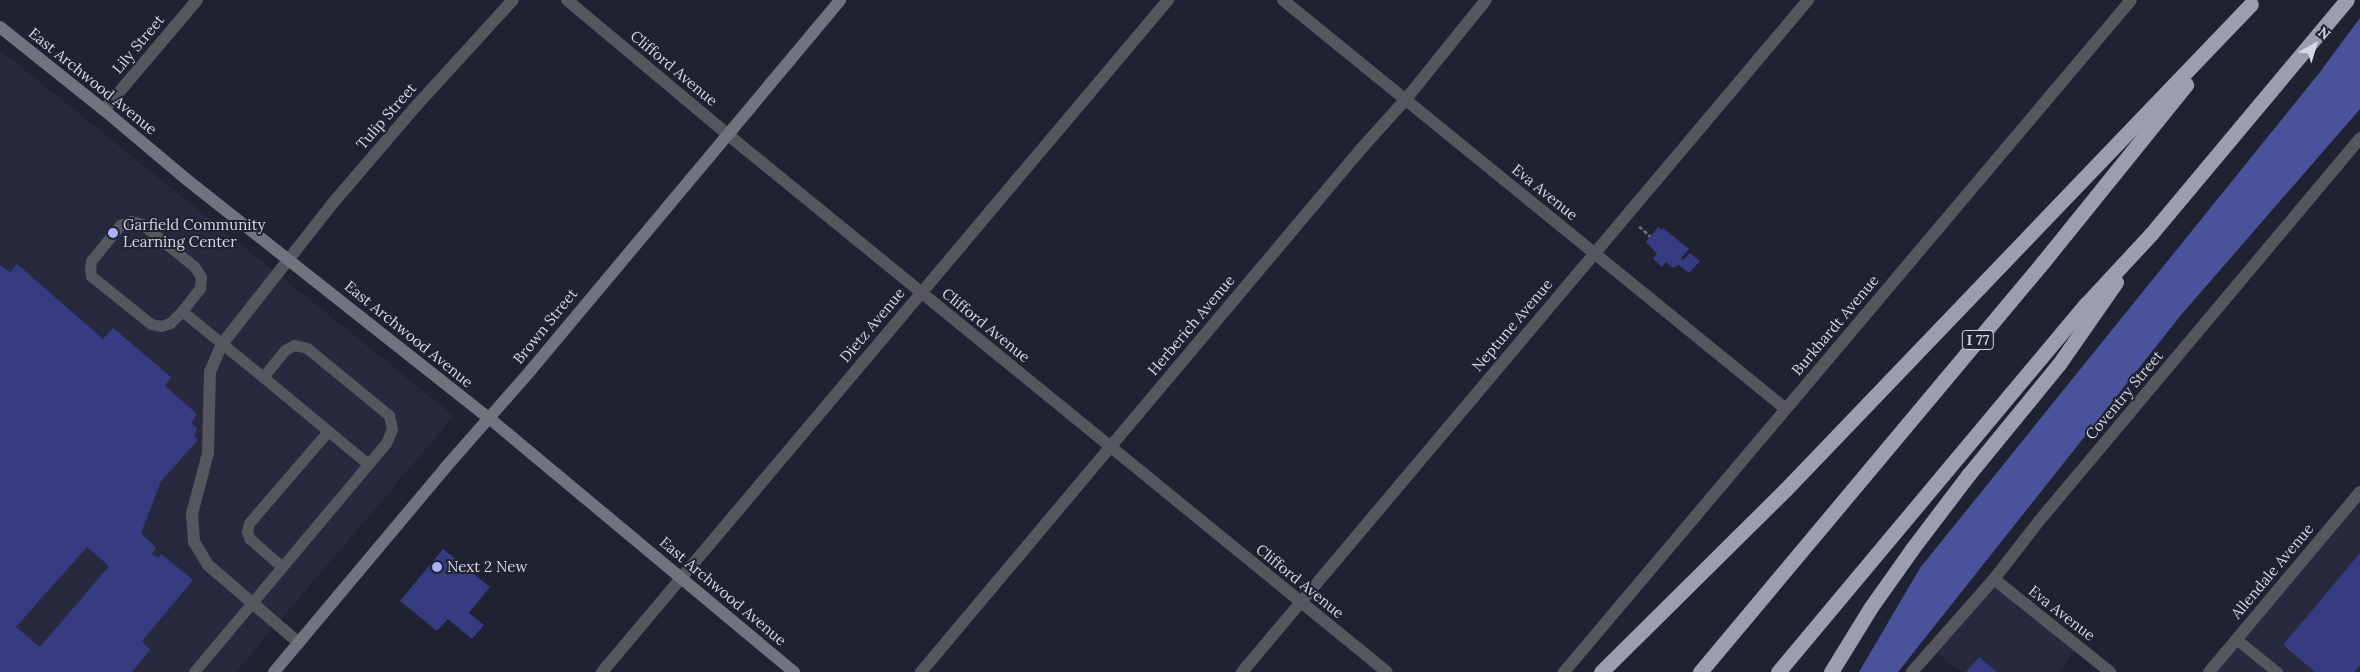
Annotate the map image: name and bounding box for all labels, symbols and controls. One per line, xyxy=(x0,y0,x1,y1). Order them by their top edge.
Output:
street label: Lily Street xyxy=(108,11,168,77)
north arrow xyxy=(2290,20,2340,70)
text: N xyxy=(2315,23,2334,44)
street label: East Archwood Avenue xyxy=(25,24,161,138)
street label: Clifford Avenue xyxy=(627,26,721,110)
street label: Tulip Street xyxy=(352,79,420,153)
street label: Eva Avenue xyxy=(1509,160,1581,224)
place label: Garfield Community Learning Center xyxy=(123,215,265,250)
marker: Garfield Community Learning Center xyxy=(107,227,119,239)
street label: Herberich Avenue xyxy=(1144,271,1238,379)
street label: Burkhardt Avenue xyxy=(1788,271,1882,379)
street label: Neptune Avenue xyxy=(1468,275,1556,375)
street label: East Archwood Avenue xyxy=(341,277,477,391)
street label: Dietz Avenue xyxy=(836,284,908,366)
street label: Clifford Avenue xyxy=(938,284,1034,366)
street label: Brown Street xyxy=(509,285,581,367)
road number: I 77 xyxy=(1962,328,1994,352)
street label: Coventry Street xyxy=(2082,347,2166,443)
street label: Allendale Avenue xyxy=(2227,520,2317,622)
street label: East Archwood Avenue xyxy=(656,533,790,649)
street label: Clifford Avenue xyxy=(1252,540,1348,622)
place label: Next 2 New xyxy=(447,558,527,576)
marker: Next 2 New xyxy=(431,561,443,573)
street label: Eva Avenue xyxy=(2025,582,2099,644)

